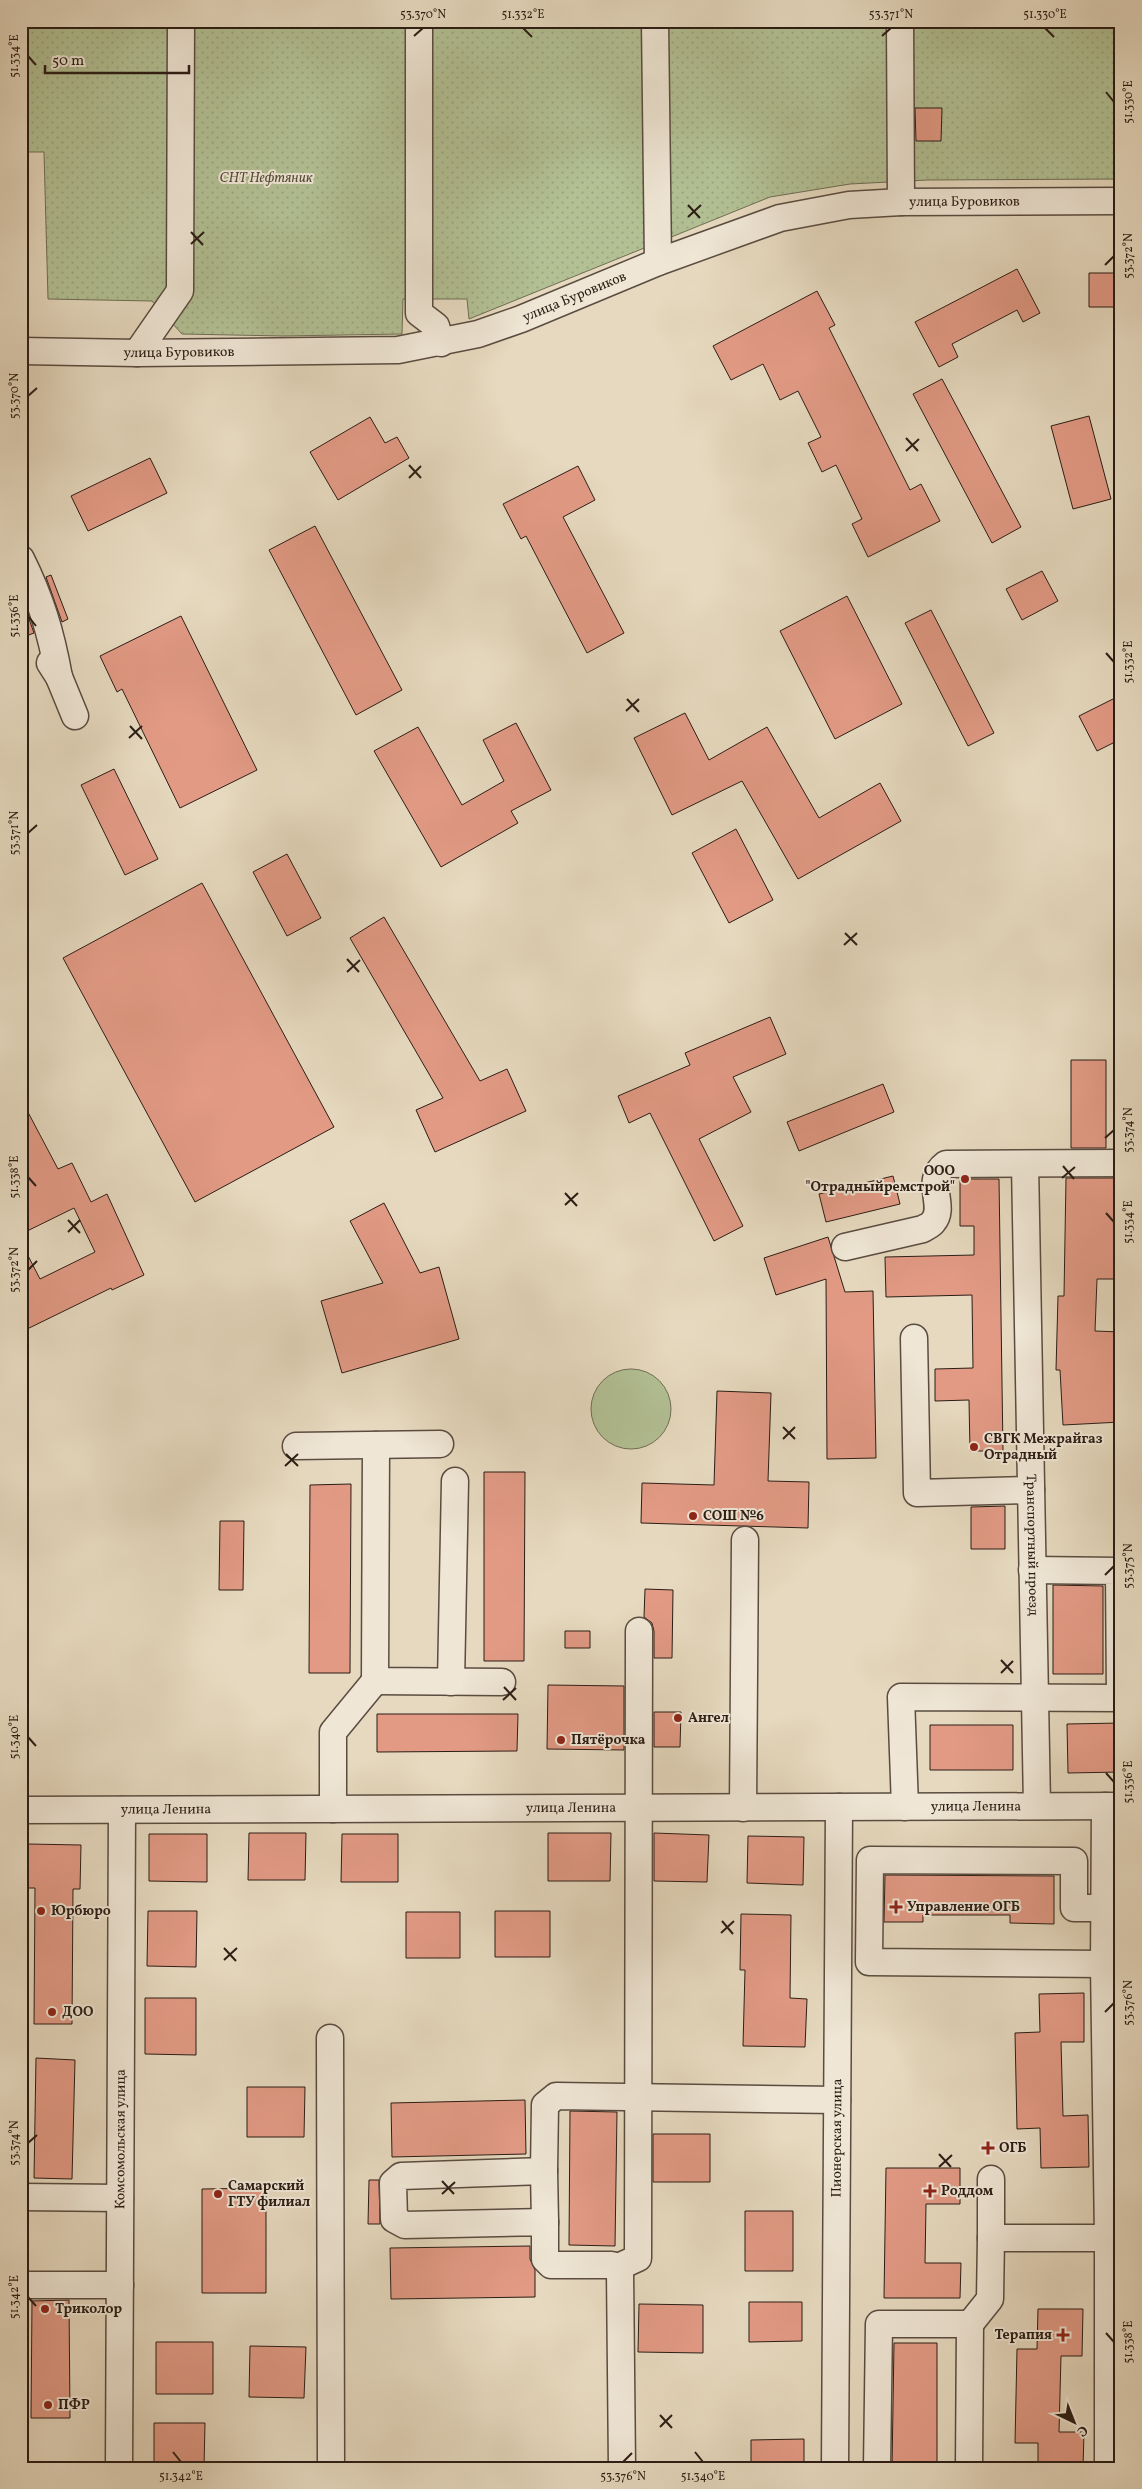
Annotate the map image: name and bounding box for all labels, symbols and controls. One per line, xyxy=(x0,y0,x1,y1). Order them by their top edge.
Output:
text: 53.370°N xyxy=(400,7,446,23)
text: 51.332°E xyxy=(502,7,544,23)
text: 53.371°N xyxy=(869,7,913,23)
text: 51.330°E xyxy=(1023,7,1067,23)
text: 51.334°E xyxy=(7,34,23,78)
scale bar xyxy=(45,42,189,74)
text: 50 m xyxy=(52,51,84,72)
text: 51.330°E xyxy=(1121,80,1137,124)
park label: СНТ Нефтяник xyxy=(220,169,313,188)
street label: улица Буровиков xyxy=(909,192,1020,211)
text: 53.372°N xyxy=(1121,233,1137,279)
street label: улица Буровиков xyxy=(520,267,629,327)
street label: улица Буровиков xyxy=(123,342,235,363)
text: 53.370°N xyxy=(7,373,23,419)
text: 51.336°E xyxy=(7,595,23,637)
text: 51.332°E xyxy=(1121,641,1137,683)
text: 53.371°N xyxy=(7,811,23,855)
text: 53.374°N xyxy=(1121,1107,1137,1153)
text: 51.338°E xyxy=(7,1156,23,1198)
place label: ООО "Отрадныйремстрой" xyxy=(805,1162,955,1197)
marker: ООО "Отрадныйремстрой" xyxy=(959,1173,971,1185)
text: 51.334°E xyxy=(1121,1200,1137,1244)
text: 53.372°N xyxy=(7,1247,23,1293)
place label: СВГК Межрайгаз Отрадный xyxy=(984,1430,1103,1465)
marker: СВГК Межрайгаз Отрадный xyxy=(968,1441,980,1453)
street label: Транспортный проезд xyxy=(1021,1474,1043,1616)
place label: СОШ №6 xyxy=(703,1507,764,1526)
marker: СОШ №6 xyxy=(687,1510,699,1522)
text: 53.375°N xyxy=(1121,1543,1137,1589)
place label: Ангел xyxy=(688,1709,729,1728)
marker: Ангел xyxy=(672,1712,684,1724)
text: 51.340°E xyxy=(7,1715,23,1759)
place label: Пятёрочка xyxy=(571,1731,646,1750)
marker: Пятёрочка xyxy=(555,1734,567,1746)
text: 51.336°E xyxy=(1121,1761,1137,1803)
street label: улица Ленина xyxy=(931,1797,1021,1816)
street label: улица Ленина xyxy=(526,1798,616,1818)
street label: улица Ленина xyxy=(121,1800,211,1819)
place label: Управление ОГБ xyxy=(907,1898,1020,1917)
marker: Управление ОГБ xyxy=(889,1900,903,1914)
place label: Юрбюро xyxy=(51,1902,111,1921)
marker: Юрбюро xyxy=(35,1905,47,1917)
text: 53.376°N xyxy=(1121,1980,1137,2026)
place label: ДОО xyxy=(62,2003,94,2022)
marker: ДОО xyxy=(46,2006,58,2018)
street label: Комсомольская улица xyxy=(111,2069,130,2209)
street label: Пионерская улица xyxy=(827,2078,847,2198)
text: 53.374°N xyxy=(7,2120,23,2166)
place label: ОГБ xyxy=(999,2139,1027,2158)
marker: ОГБ xyxy=(981,2141,995,2155)
place label: Самарский ГТУ филиал xyxy=(228,2177,310,2212)
place label: Роддом xyxy=(941,2182,994,2201)
marker: Роддом xyxy=(923,2184,937,2198)
marker: Самарский ГТУ филиал xyxy=(212,2188,224,2200)
text: 51.342°E xyxy=(7,2275,23,2319)
place label: Триколор xyxy=(55,2300,122,2319)
marker: Триколор xyxy=(39,2303,51,2315)
text: 51.338°E xyxy=(1121,2321,1137,2363)
place label: Терапия xyxy=(994,2326,1052,2345)
marker: Терапия xyxy=(1056,2328,1070,2342)
place label: ПФР xyxy=(58,2396,90,2415)
north arrow xyxy=(1050,2396,1100,2446)
marker: ПФР xyxy=(42,2399,54,2411)
text: С xyxy=(1072,2420,1092,2440)
text: 51.342°E xyxy=(159,2469,203,2485)
text: 53.376°N xyxy=(600,2469,646,2485)
text: 51.340°E xyxy=(681,2469,725,2485)

